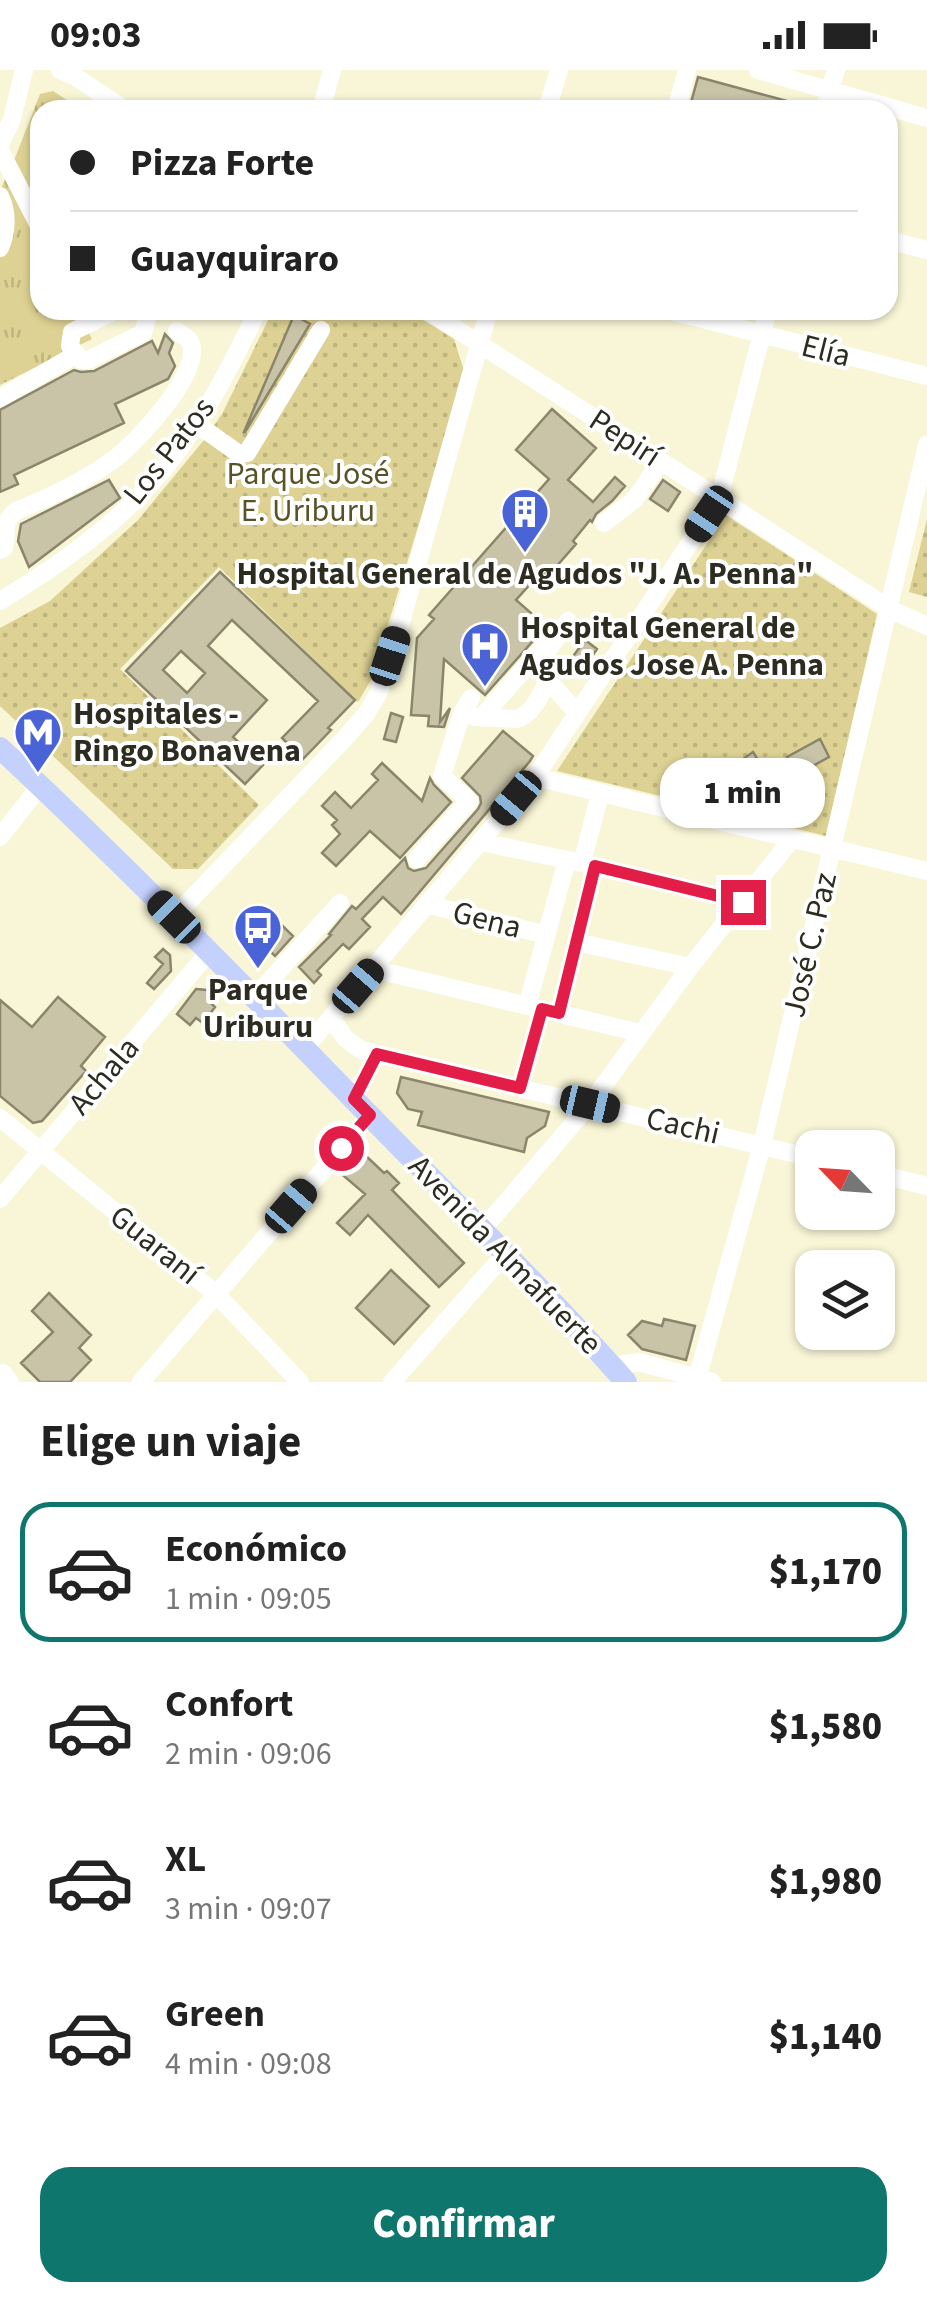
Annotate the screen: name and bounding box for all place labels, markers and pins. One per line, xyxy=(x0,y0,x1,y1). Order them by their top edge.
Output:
building icon: Hospital General de Agudos "J. A. Penna" xyxy=(499,486,551,554)
place label: Hospital General de Agudos "J. A. Penna" xyxy=(236,551,814,597)
place label: Hospital General de Agudos Jose A. Penna xyxy=(519,605,824,688)
hospital icon: Hospital General de Agudos Jose A. Penna xyxy=(459,620,511,688)
place label: Hospitales - Ringo Bonavena xyxy=(73,691,301,774)
metro station icon: Hospitales - Ringo Bonavena xyxy=(12,706,64,774)
bus stop icon: Parque Uriburu xyxy=(232,902,284,970)
place label: Parque Uriburu xyxy=(203,967,313,1050)

